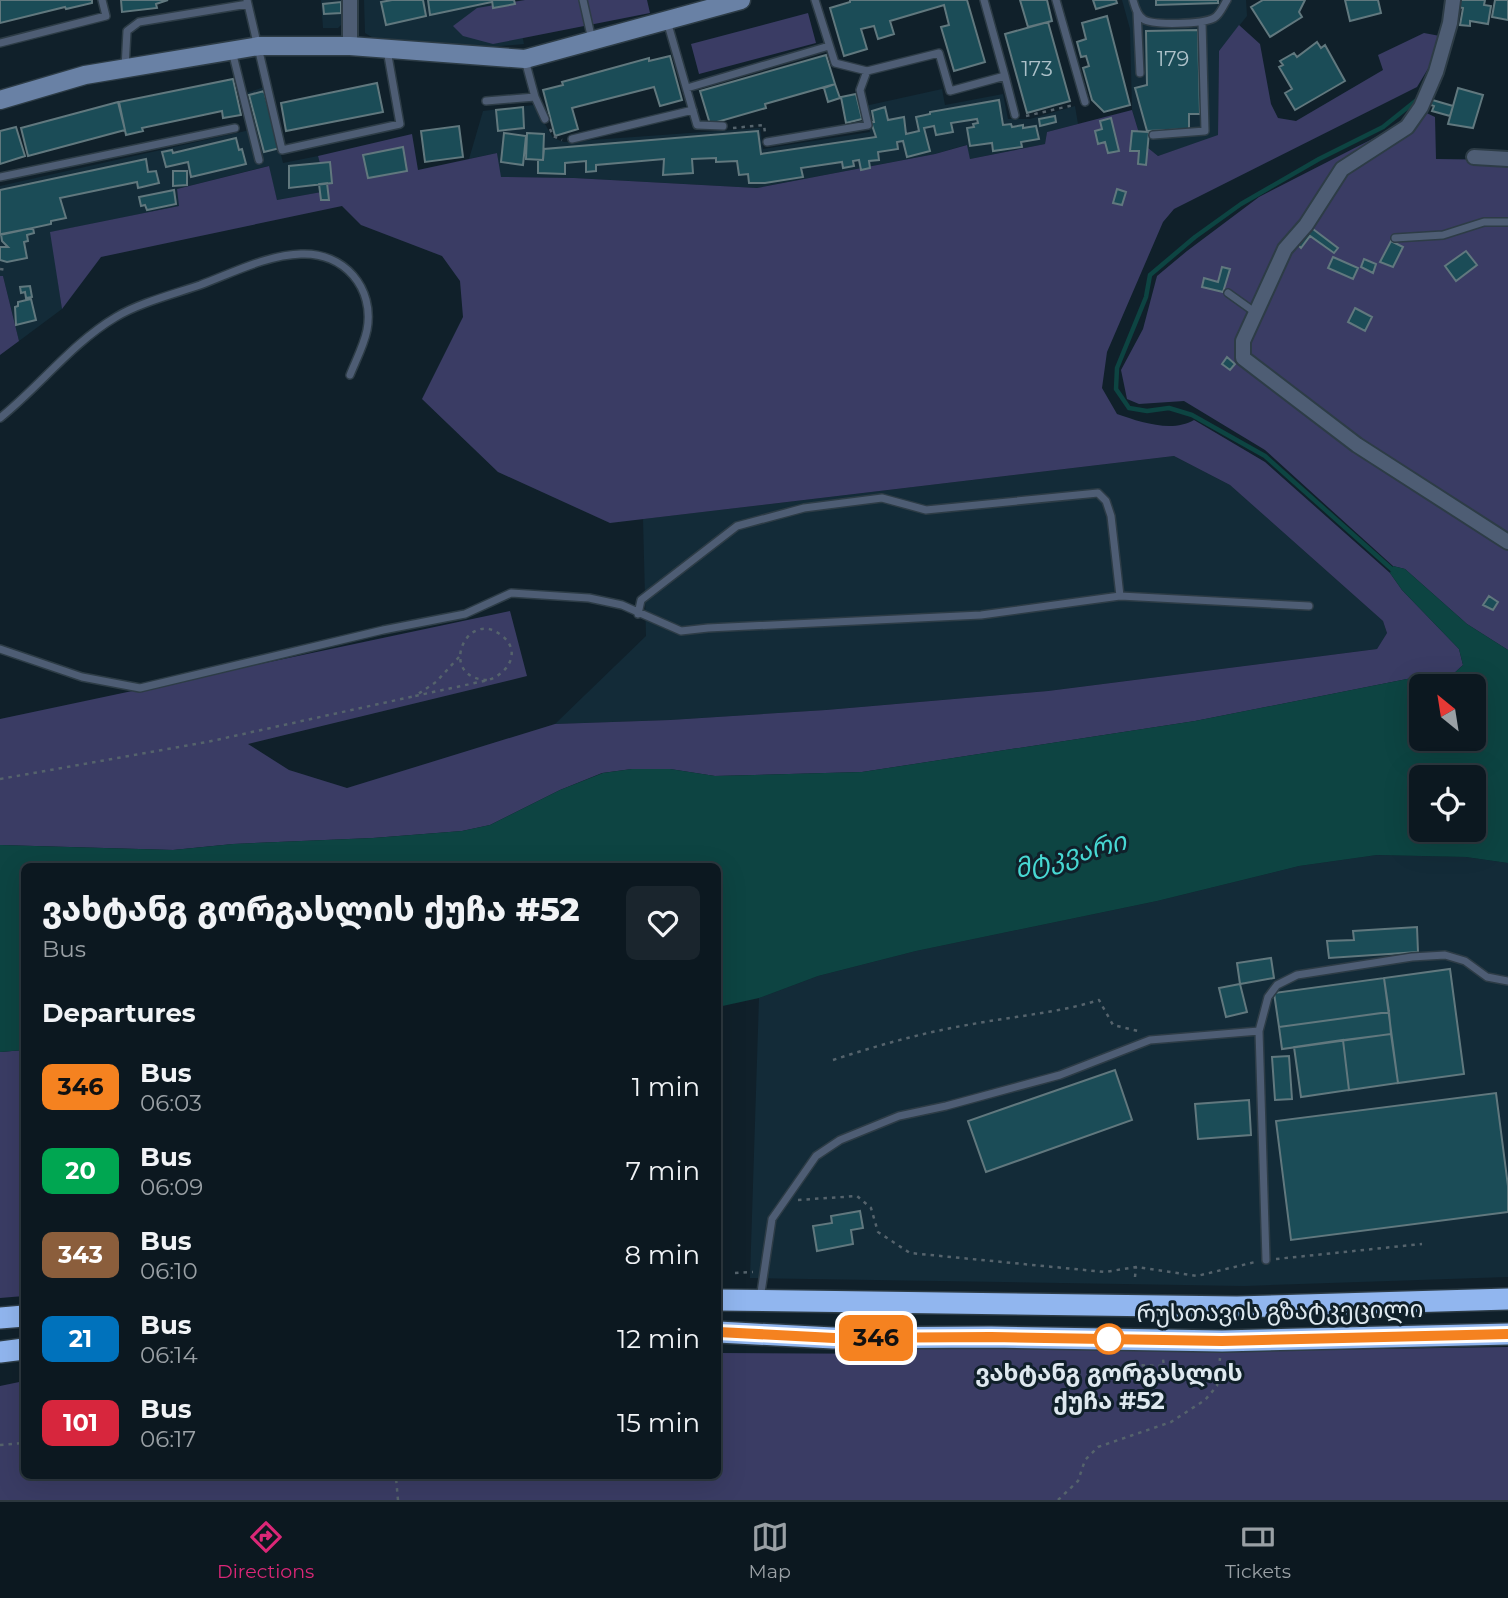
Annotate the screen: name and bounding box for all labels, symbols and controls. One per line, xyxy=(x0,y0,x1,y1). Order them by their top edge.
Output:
house number: 179 xyxy=(1157,46,1189,71)
house number: 173 xyxy=(1021,56,1053,81)
north arrow xyxy=(1409,674,1486,751)
map controls xyxy=(1409,674,1486,842)
button: locate xyxy=(1409,765,1486,842)
water label: მტკვარი xyxy=(1010,824,1131,885)
button: heart xyxy=(626,886,700,960)
text: ვახტანგ გორგასლის ქუჩა #52 xyxy=(42,889,579,929)
text: Bus xyxy=(42,935,86,963)
text: Departures xyxy=(42,997,196,1029)
text: Bus xyxy=(140,1057,192,1089)
text: 1 min xyxy=(632,1071,700,1103)
text: 346 xyxy=(57,1072,104,1101)
text: 06:03 xyxy=(140,1089,202,1117)
text: Bus xyxy=(140,1141,192,1173)
text: 7 min xyxy=(626,1155,700,1187)
text: 20 xyxy=(65,1156,96,1185)
text: 06:09 xyxy=(140,1173,203,1201)
text: Bus xyxy=(140,1225,192,1257)
text: 8 min xyxy=(624,1239,700,1271)
text: 343 xyxy=(58,1240,103,1269)
text: 06:10 xyxy=(140,1257,198,1285)
street label: რუსთავის გზატკეცილი xyxy=(1136,1294,1424,1328)
text: Bus xyxy=(140,1309,192,1341)
line badge: 346 xyxy=(836,1315,916,1361)
text: 12 min xyxy=(617,1323,700,1355)
text: 346 xyxy=(853,1323,899,1352)
text: 21 xyxy=(69,1324,92,1353)
marker: ვახტანგ გორგასლის ქუჩა #52 xyxy=(1094,1324,1124,1354)
text: 06:14 xyxy=(140,1341,198,1369)
place label: ვახტანგ გორგასლის ქუჩა #52 xyxy=(975,1358,1243,1415)
text: Bus xyxy=(140,1393,192,1425)
text: 15 min xyxy=(617,1407,700,1439)
text: 101 xyxy=(63,1408,98,1437)
text: 06:17 xyxy=(140,1425,196,1453)
tab: Directions xyxy=(217,1518,314,1583)
tab: Map xyxy=(749,1518,791,1583)
tab: Tickets xyxy=(1225,1518,1291,1583)

